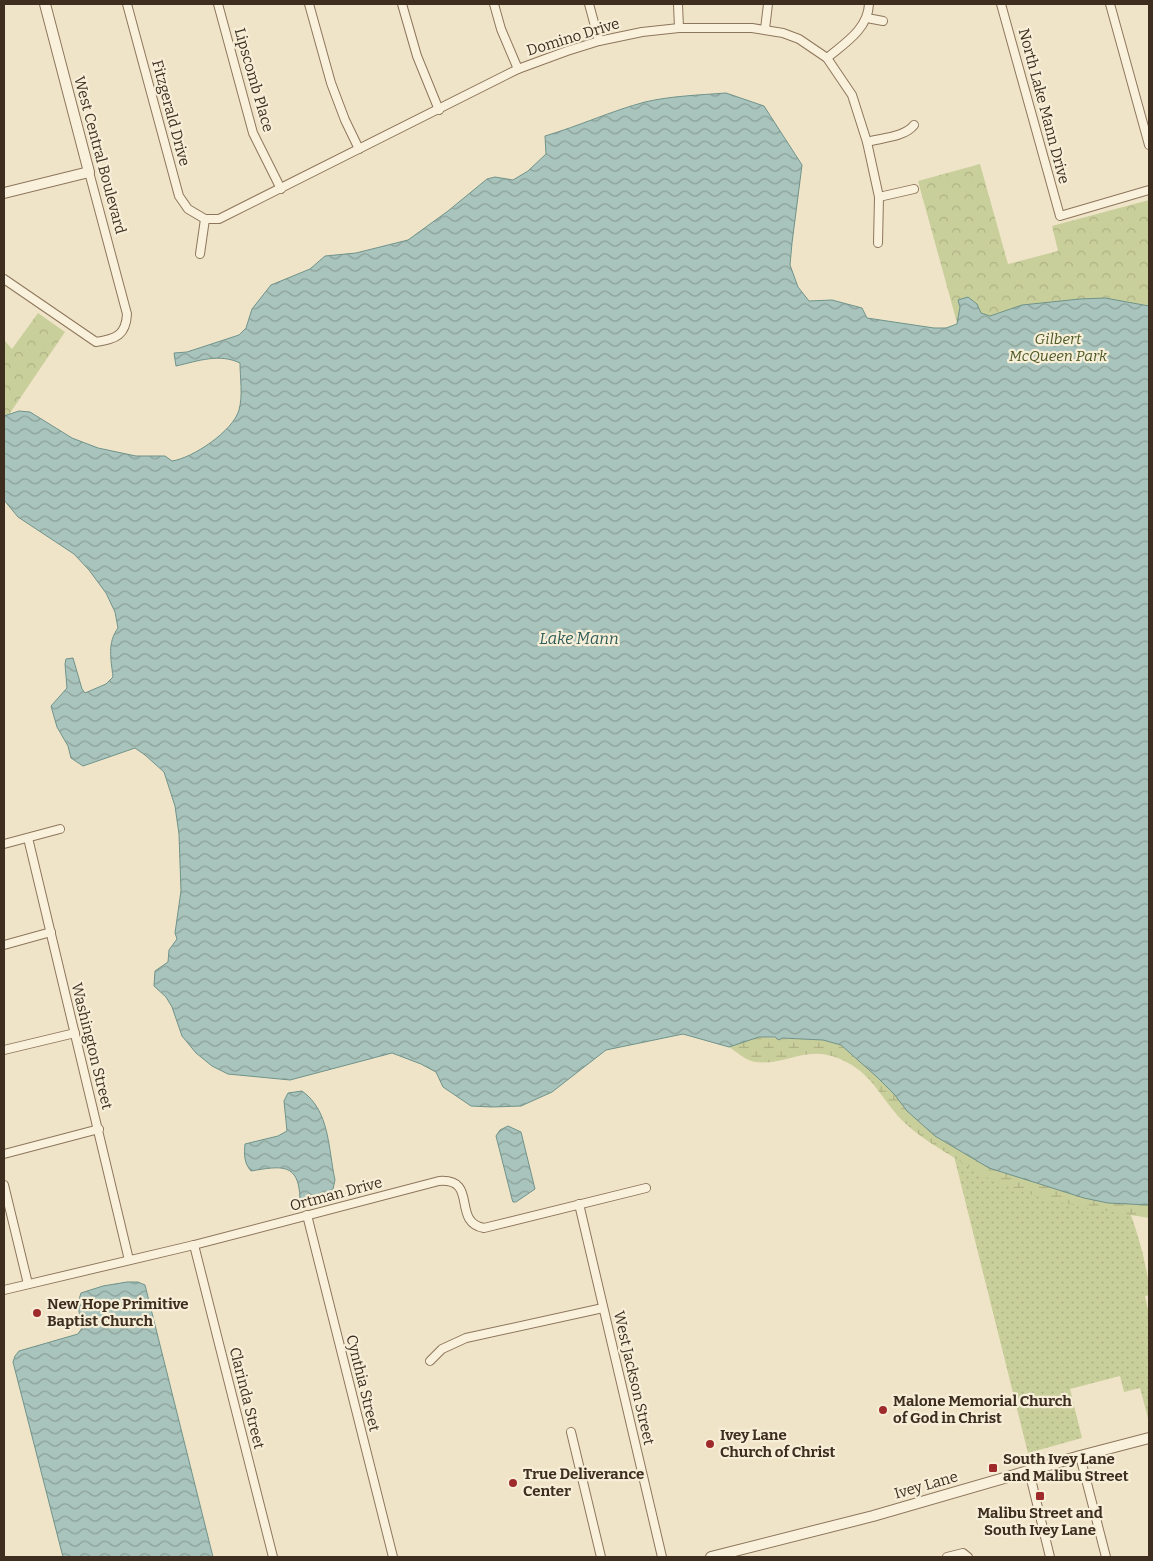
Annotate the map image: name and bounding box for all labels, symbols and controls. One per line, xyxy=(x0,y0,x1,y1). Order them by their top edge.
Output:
street label: Domino Drive xyxy=(524,14,622,60)
street label: Lipscomb Place xyxy=(231,26,277,134)
street label: North Lake Mann Drive xyxy=(1015,26,1073,186)
street label: Fitzgerald Drive xyxy=(148,58,194,168)
street label: West Central Boulevard xyxy=(70,74,130,236)
park label: Gilbert McQueen Park xyxy=(1009,330,1108,365)
water label: Lake Mann xyxy=(539,629,619,648)
street label: Washington Street xyxy=(68,981,117,1112)
street label: Ortman Drive xyxy=(288,1173,384,1215)
place label: New Hope Primitive Baptist Church xyxy=(47,1295,189,1330)
marker: New Hope Primitive Baptist Church xyxy=(31,1307,43,1319)
street label: West Jackson Street xyxy=(610,1309,658,1447)
street label: Cynthia Street xyxy=(342,1333,384,1434)
street label: Clarinda Street xyxy=(226,1345,268,1451)
place label: Malone Memorial Church of God in Christ xyxy=(893,1392,1072,1427)
marker: Malone Memorial Church of God in Christ xyxy=(877,1404,889,1416)
place label: Ivey Lane Church of Christ xyxy=(720,1426,836,1461)
marker: Ivey Lane Church of Christ xyxy=(704,1438,716,1450)
place label: South Ivey Lane and Malibu Street xyxy=(1003,1450,1129,1485)
marker: South Ivey Lane and Malibu Street xyxy=(987,1462,999,1474)
place label: True Deliverance Center xyxy=(523,1465,644,1500)
street label: Ivey Lane xyxy=(892,1467,960,1503)
marker: True Deliverance Center xyxy=(507,1477,519,1489)
marker: Malibu Street and South Ivey Lane xyxy=(1034,1490,1046,1502)
place label: Malibu Street and South Ivey Lane xyxy=(977,1504,1103,1539)

